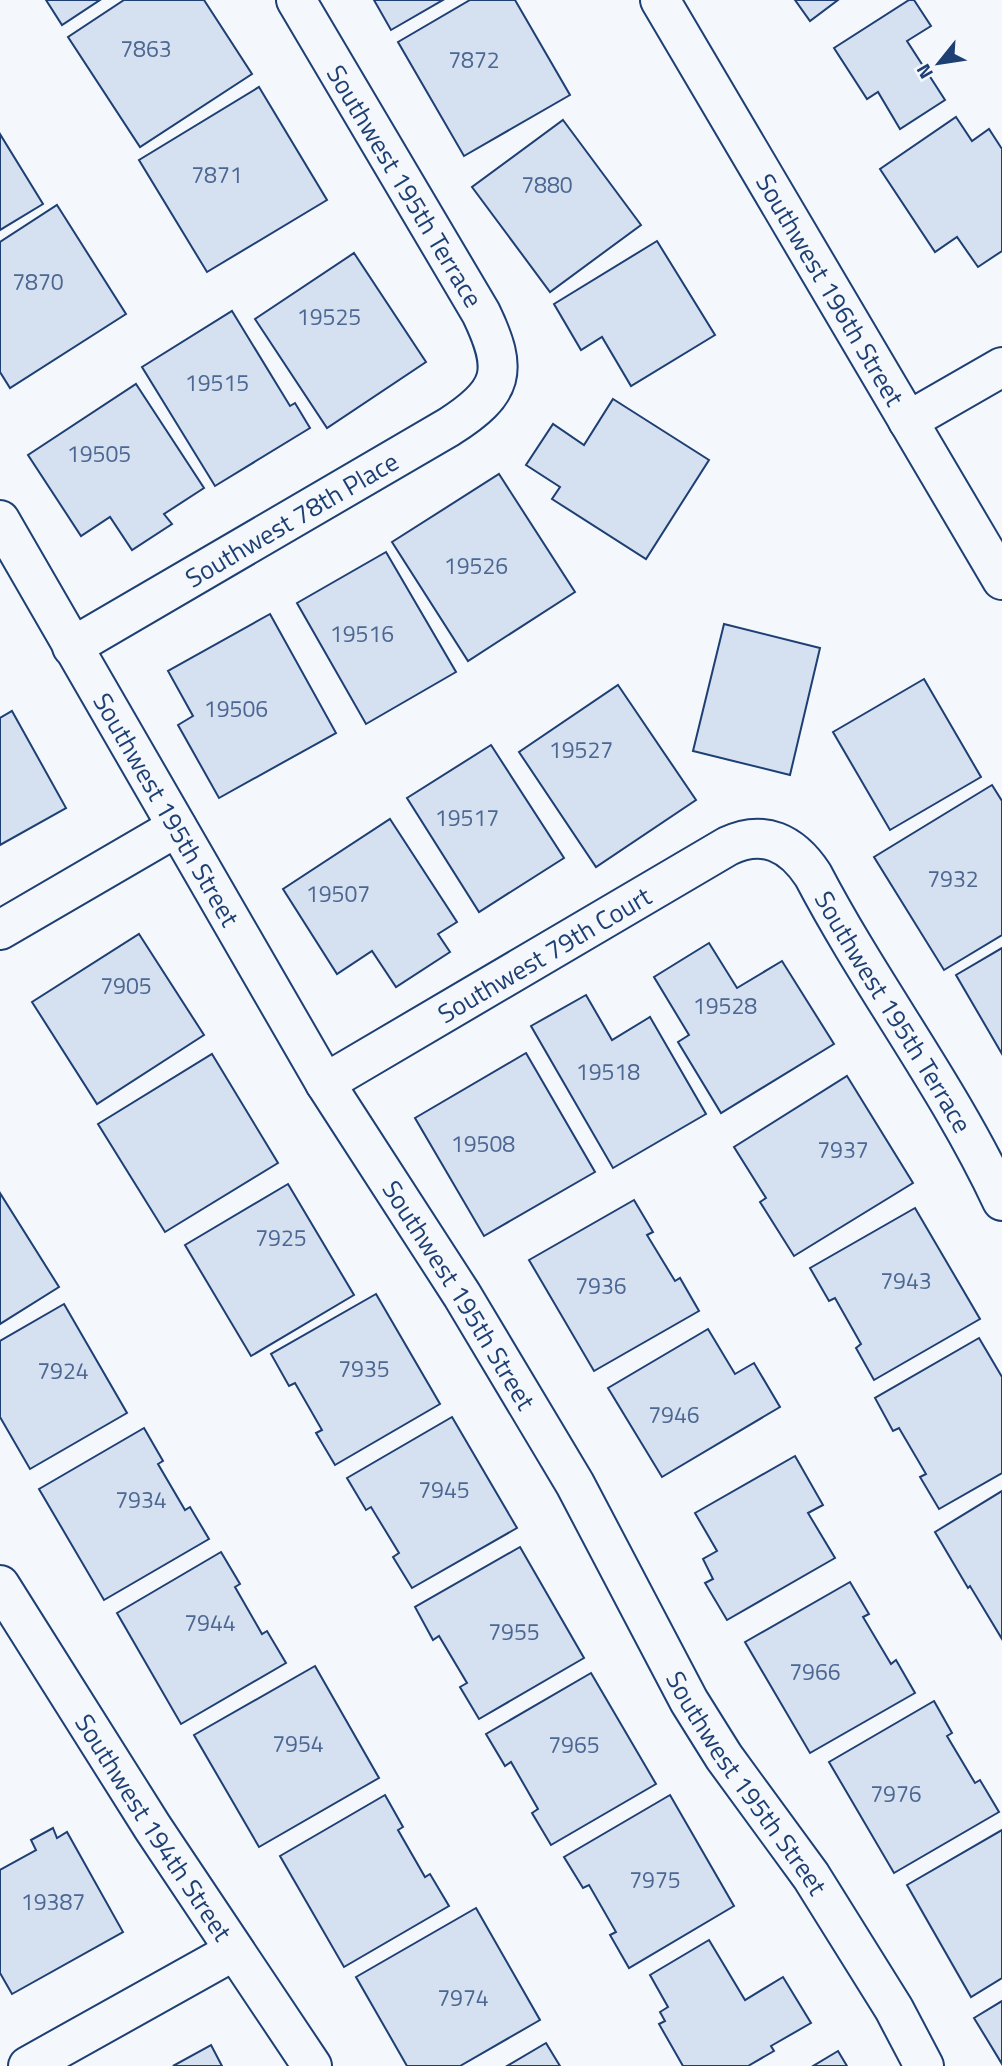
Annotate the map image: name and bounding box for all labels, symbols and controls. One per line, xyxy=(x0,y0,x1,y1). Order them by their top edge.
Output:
north arrow xyxy=(904,28,974,98)
house number: 7863 xyxy=(120,31,172,66)
house number: 7872 xyxy=(448,42,500,77)
street label: Southwest 195th Terrace xyxy=(317,57,493,315)
text: N xyxy=(908,59,940,85)
house number: 7871 xyxy=(191,157,243,192)
street label: Southwest 196th Street xyxy=(747,166,915,413)
house number: 7880 xyxy=(521,167,573,202)
house number: 7870 xyxy=(12,264,64,299)
house number: 19525 xyxy=(297,299,361,334)
house number: 19515 xyxy=(185,365,249,400)
house number: 19505 xyxy=(67,436,131,471)
street label: Southwest 78th Place xyxy=(177,441,405,597)
house number: 19526 xyxy=(444,548,508,583)
house number: 19516 xyxy=(330,616,394,651)
street label: Southwest 195th Street xyxy=(84,685,250,933)
house number: 19506 xyxy=(204,691,268,726)
house number: 19527 xyxy=(549,732,613,767)
house number: 19517 xyxy=(435,800,499,835)
house number: 7932 xyxy=(927,861,979,896)
house number: 19507 xyxy=(306,876,370,911)
street label: Southwest 79th Court xyxy=(430,876,658,1032)
street label: Southwest 195th Terrace xyxy=(806,883,982,1140)
house number: 7905 xyxy=(100,968,152,1003)
house number: 19528 xyxy=(693,988,757,1023)
house number: 19518 xyxy=(576,1054,640,1089)
house number: 19508 xyxy=(451,1126,515,1161)
house number: 7937 xyxy=(817,1132,869,1167)
street label: Southwest 195th Street xyxy=(373,1172,546,1417)
house number: 7925 xyxy=(255,1220,307,1255)
house number: 7943 xyxy=(880,1263,932,1298)
house number: 7936 xyxy=(575,1268,627,1303)
house number: 7935 xyxy=(338,1351,390,1386)
house number: 7924 xyxy=(37,1353,89,1388)
house number: 7946 xyxy=(648,1397,700,1432)
house number: 7945 xyxy=(418,1472,470,1507)
house number: 7934 xyxy=(115,1482,167,1517)
house number: 7944 xyxy=(184,1605,236,1640)
house number: 7955 xyxy=(488,1614,540,1649)
house number: 7966 xyxy=(789,1654,841,1689)
street label: Southwest 195th Street xyxy=(657,1664,837,1902)
street label: Southwest 194th Street xyxy=(66,1706,242,1948)
house number: 7954 xyxy=(272,1726,324,1761)
house number: 7965 xyxy=(548,1727,600,1762)
house number: 7976 xyxy=(870,1776,922,1811)
house number: 7975 xyxy=(629,1862,681,1897)
house number: 19387 xyxy=(21,1884,85,1919)
house number: 7974 xyxy=(437,1980,489,2015)

